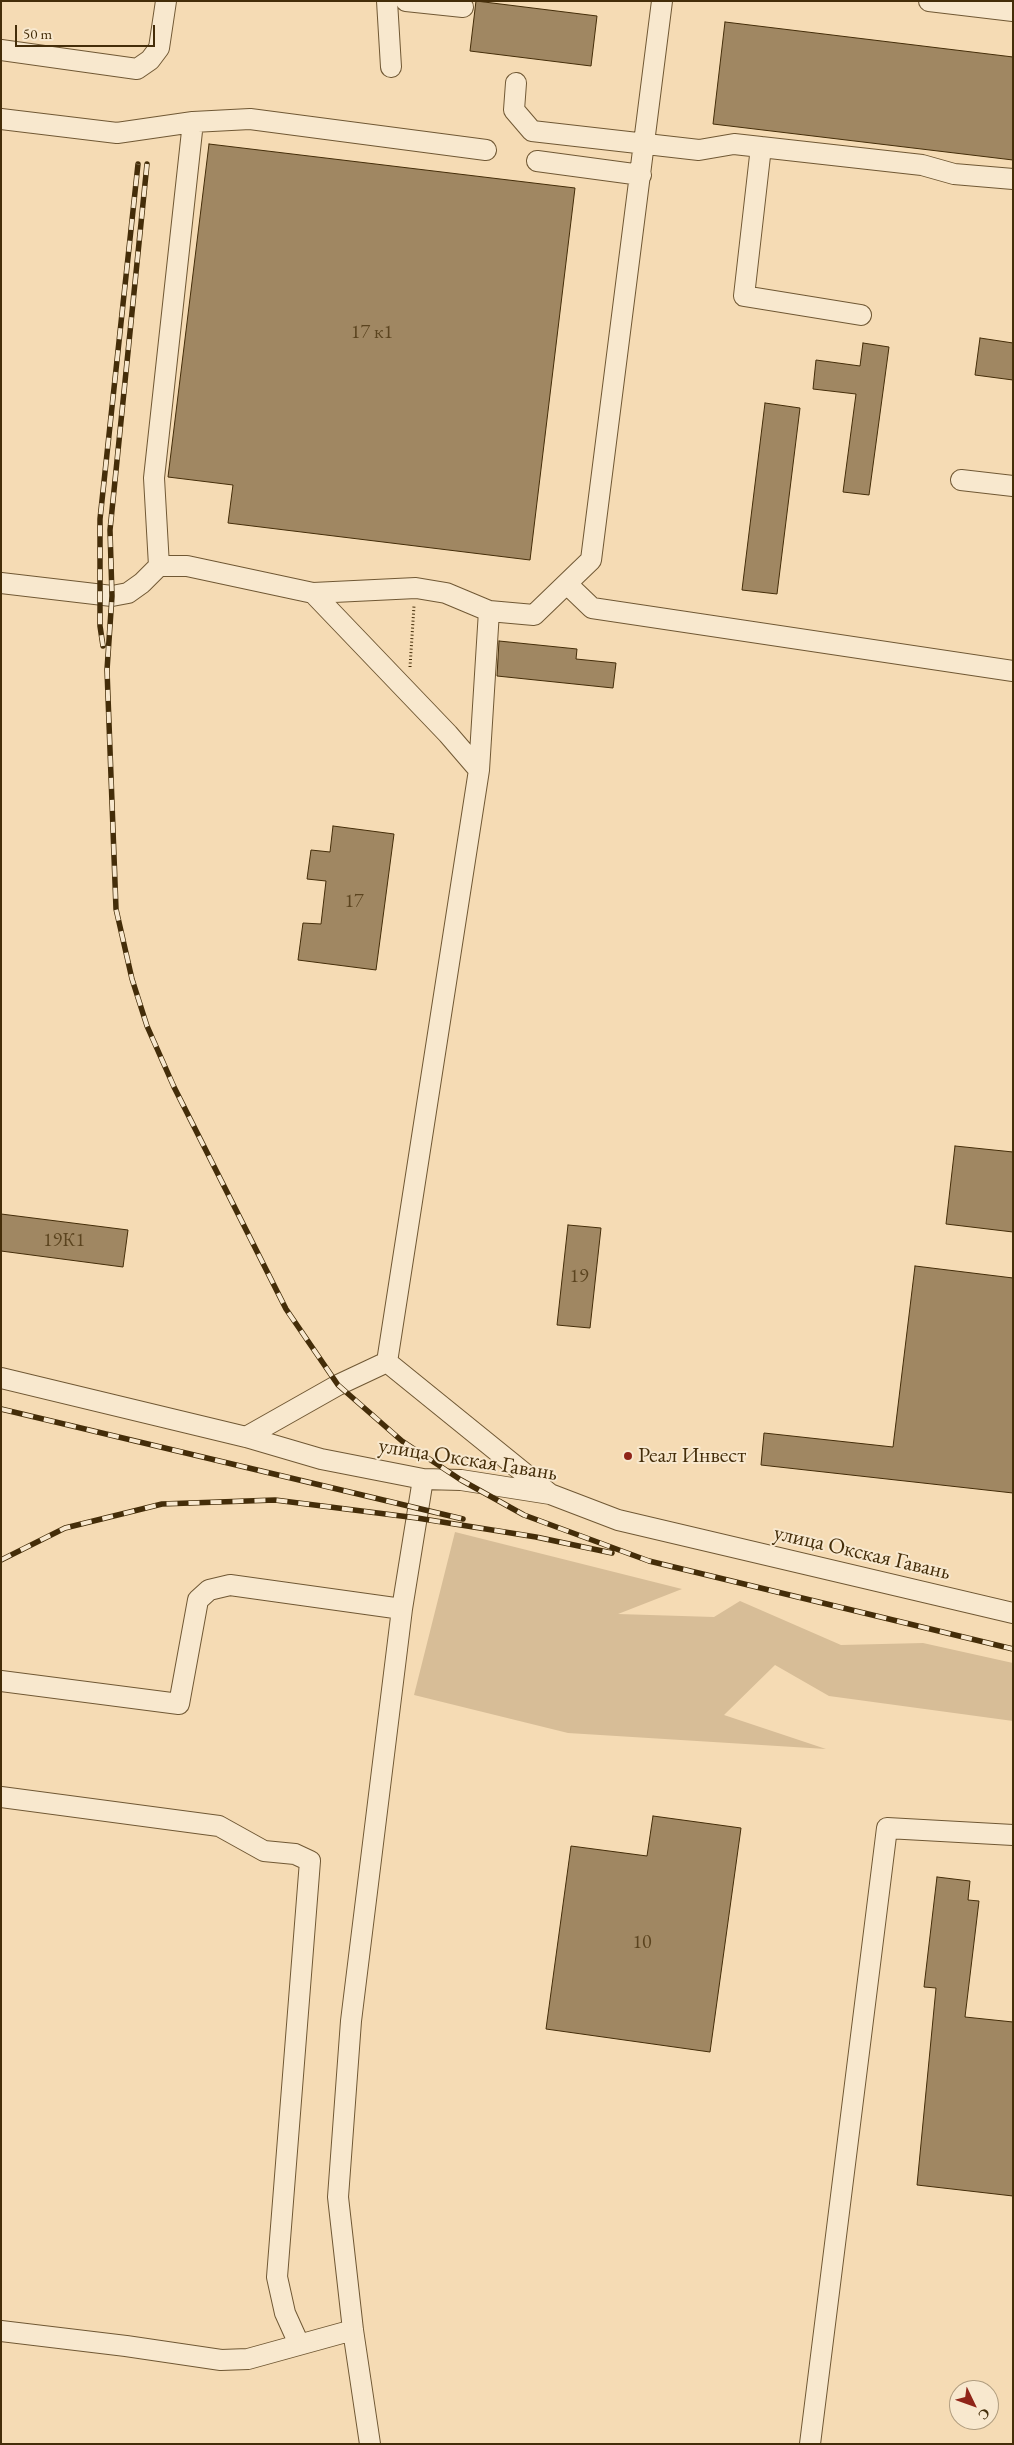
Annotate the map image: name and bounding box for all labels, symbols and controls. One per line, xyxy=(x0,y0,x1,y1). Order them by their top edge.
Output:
scale bar xyxy=(18,15,158,47)
text: 50 m xyxy=(23,24,52,43)
house number: 17 к1 xyxy=(351,321,393,345)
house number: 17 xyxy=(344,890,364,914)
house number: 19К1 xyxy=(43,1229,85,1253)
house number: 19 xyxy=(569,1265,589,1289)
street label: улица Окская Гавань xyxy=(377,1433,559,1487)
place label: Реал Инвест xyxy=(638,1443,746,1469)
marker: Реал Инвест xyxy=(622,1450,634,1462)
street label: улица Окская Гавань xyxy=(771,1520,953,1586)
house number: 10 xyxy=(632,1931,652,1955)
north arrow xyxy=(949,2380,999,2430)
text: С xyxy=(974,2405,994,2424)

